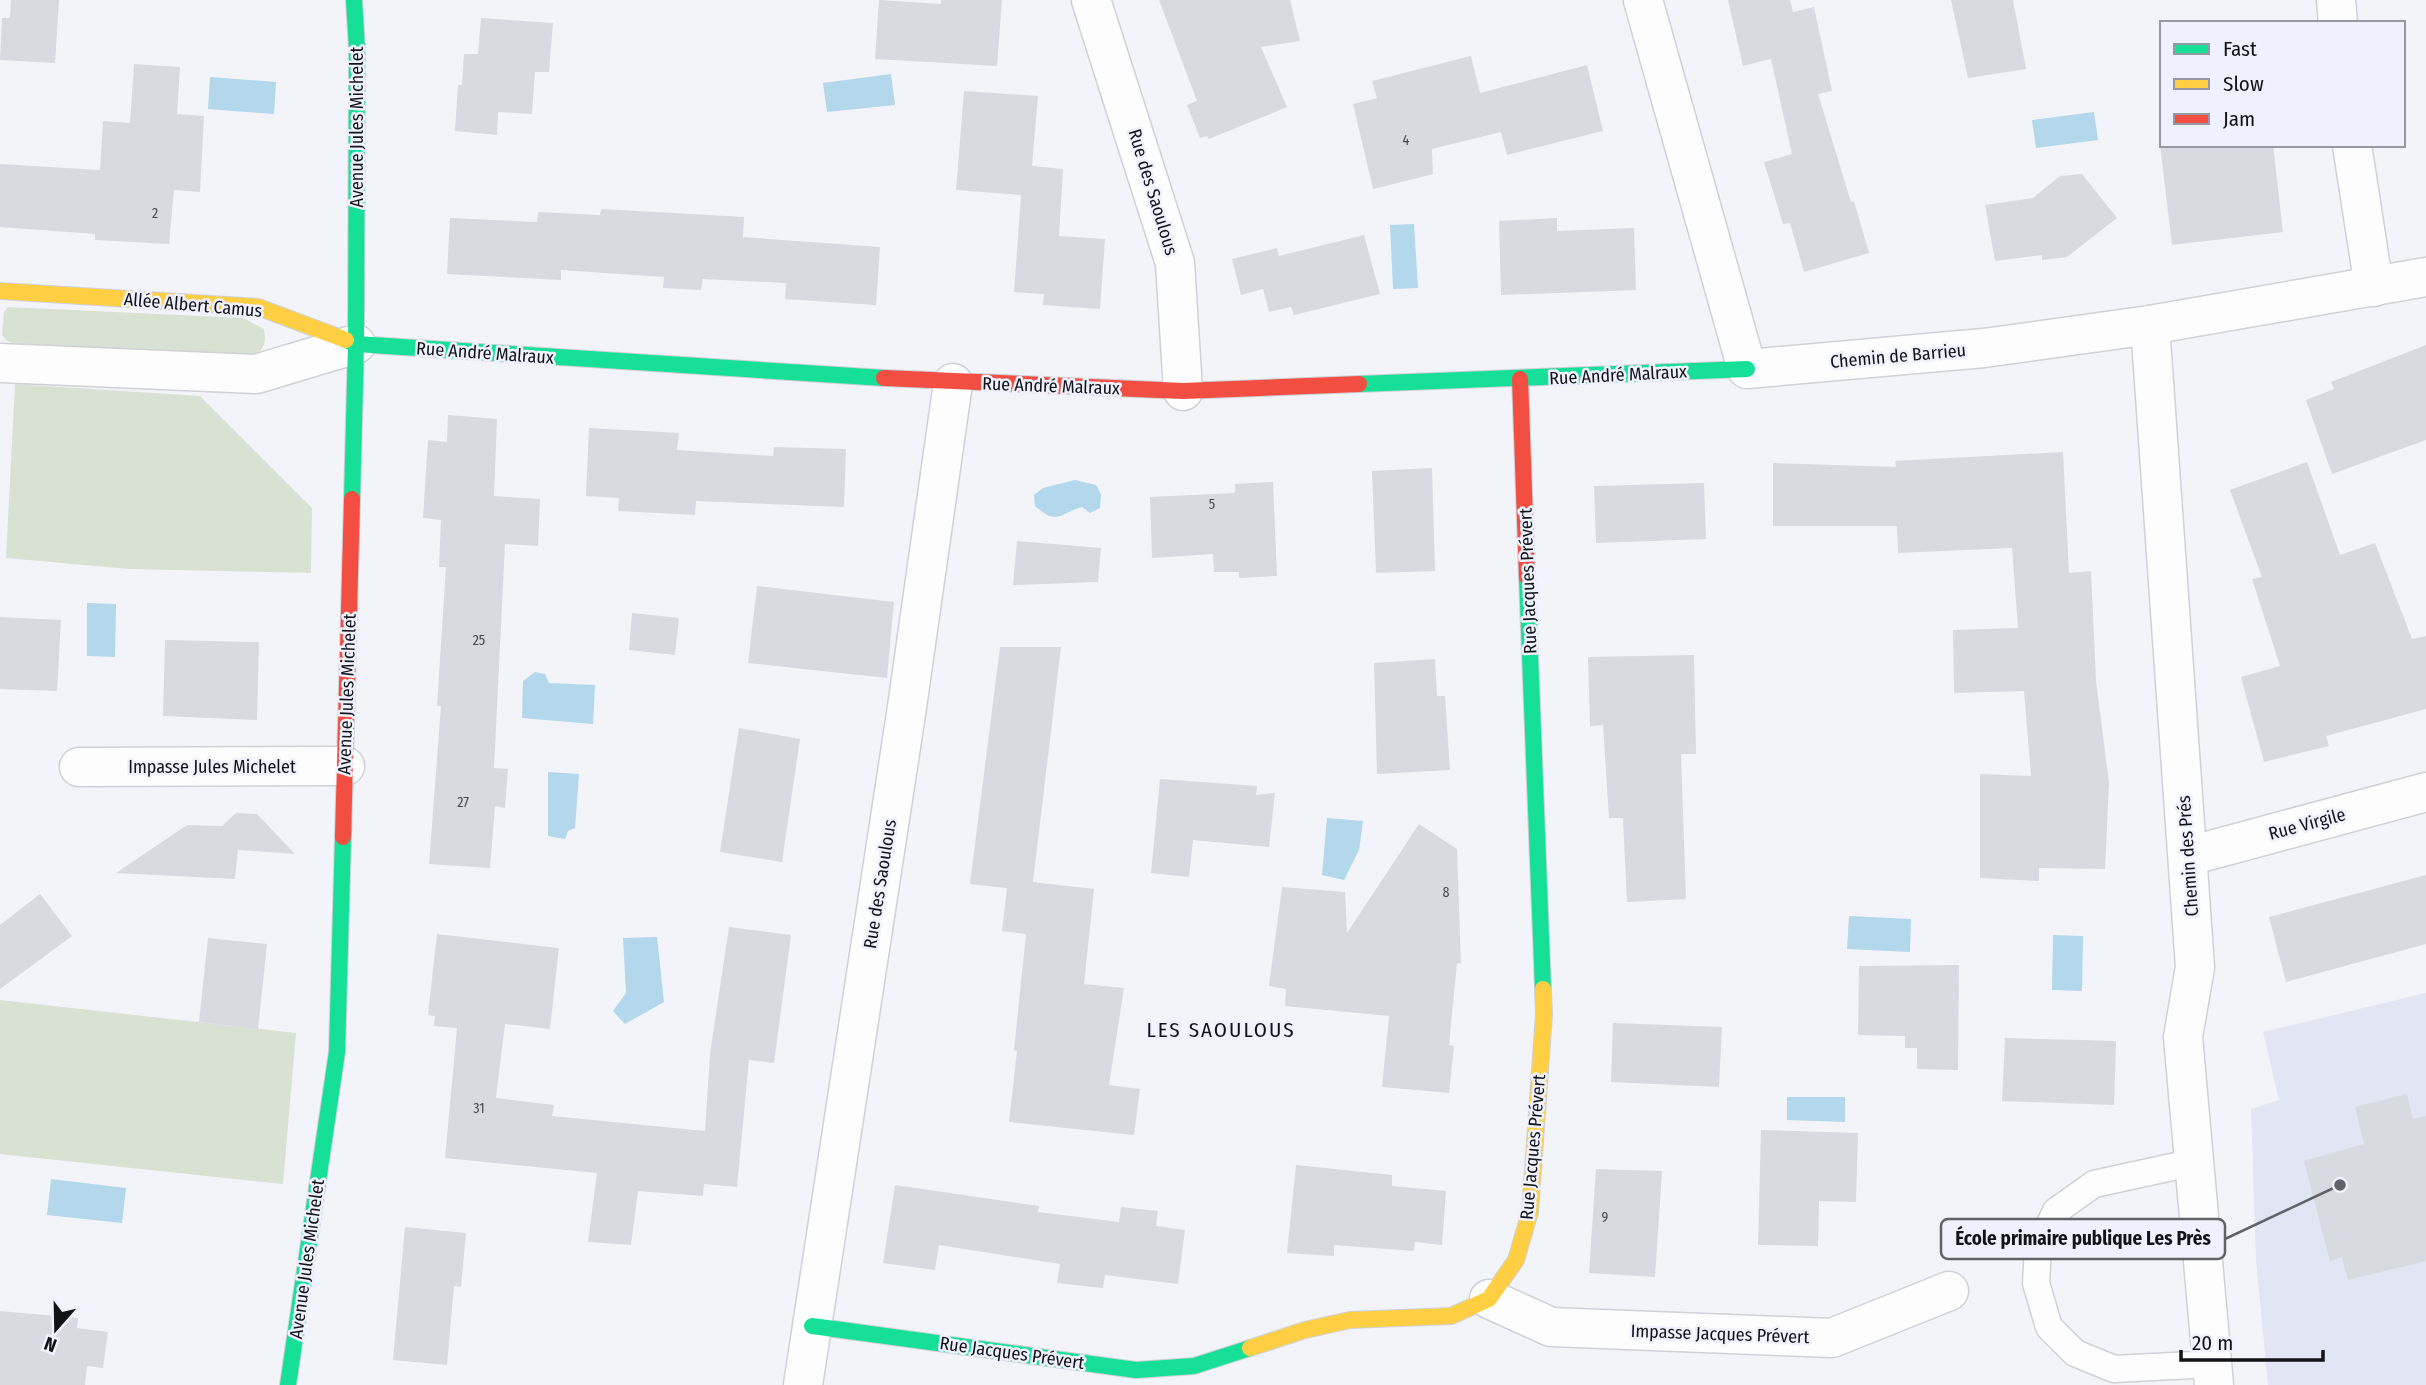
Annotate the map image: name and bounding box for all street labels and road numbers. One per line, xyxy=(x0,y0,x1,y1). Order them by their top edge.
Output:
street label: Avenue Jules Michelet xyxy=(346,46,368,207)
street label: Rue des Saoulous xyxy=(1123,126,1183,258)
street label: Allée Albert Camus xyxy=(123,288,263,322)
street label: Rue André Malraux xyxy=(415,337,555,369)
street label: Chemin de Barrieu xyxy=(1829,339,1967,373)
street label: Rue André Malraux xyxy=(1549,360,1688,390)
street label: Rue André Malraux xyxy=(982,373,1120,399)
street label: Rue Jacques Prévert xyxy=(1514,508,1542,654)
street label: Avenue Jules Michelet xyxy=(333,613,361,775)
street label: Impasse Jules Michelet xyxy=(128,756,296,778)
street label: Chemin des Prés xyxy=(2173,794,2203,917)
street label: Rue Virgile xyxy=(2266,803,2348,845)
street label: Rue des Saoulous xyxy=(859,817,901,950)
street label: Rue Jacques Prévert xyxy=(1516,1073,1550,1221)
street label: Avenue Jules Michelet xyxy=(285,1178,329,1340)
street label: Impasse Jacques Prévert xyxy=(1630,1320,1810,1348)
street label: Rue Jacques Prévert xyxy=(938,1332,1086,1374)

